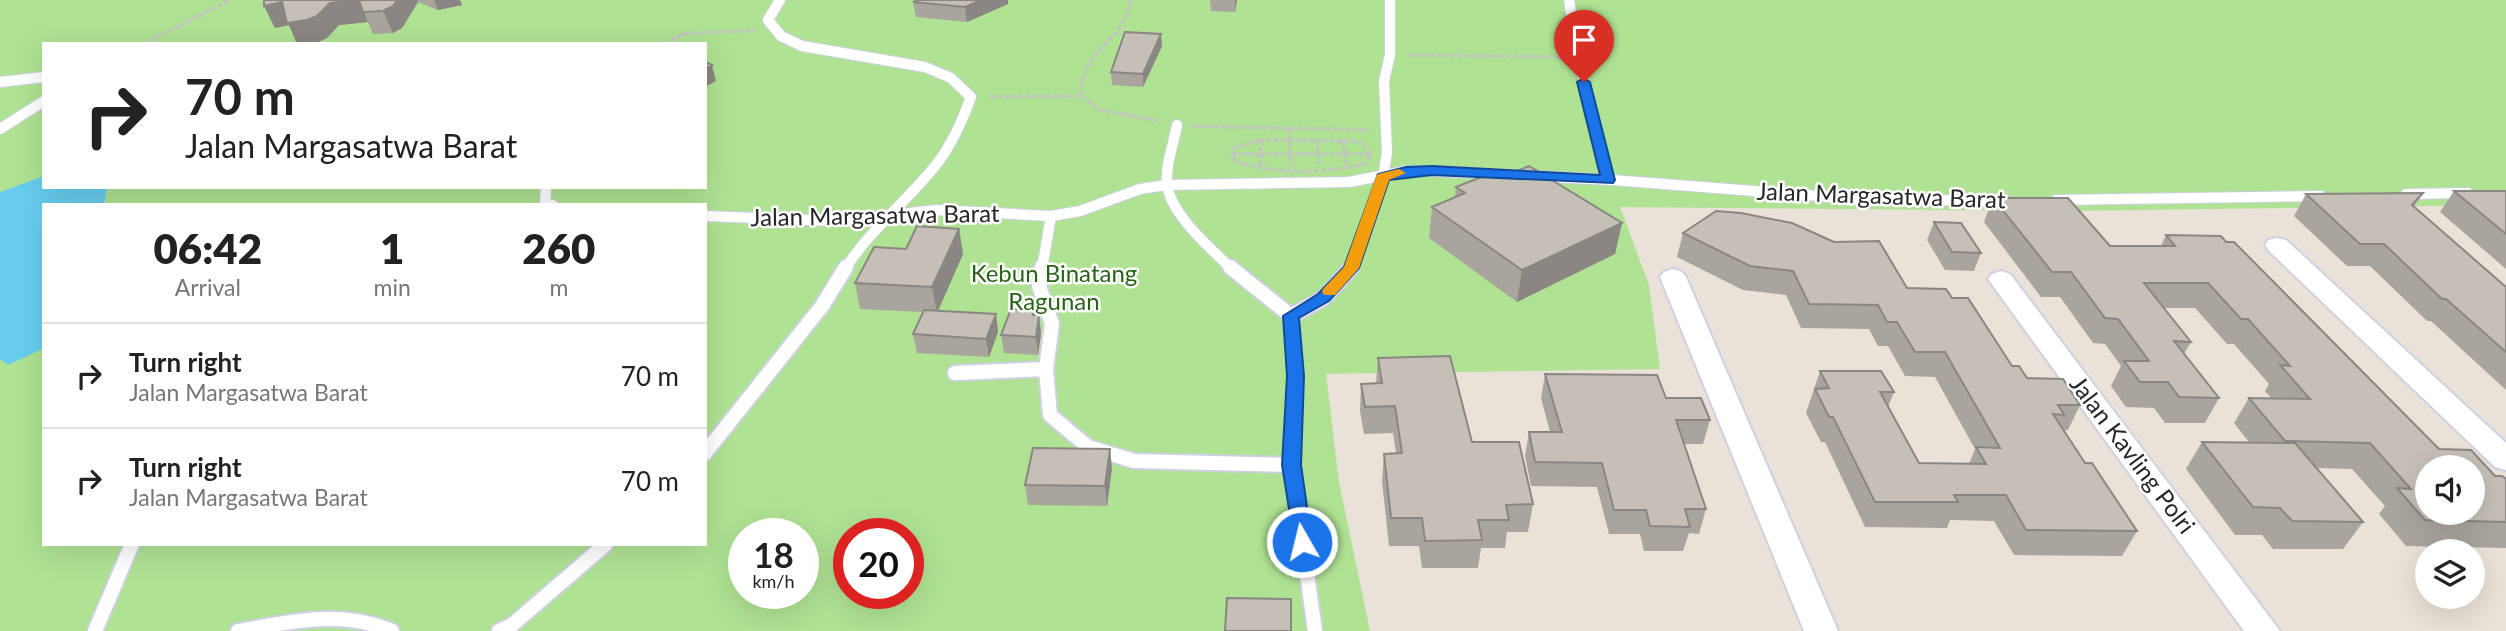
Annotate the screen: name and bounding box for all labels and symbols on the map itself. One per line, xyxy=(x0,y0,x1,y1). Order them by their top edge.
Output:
pin xyxy=(1554,10,1614,82)
street label: Jalan Margasatwa Barat xyxy=(1756,176,2006,213)
street label: Jalan Margasatwa Barat xyxy=(750,198,1000,231)
park label: Kebun Binatang Ragunan xyxy=(971,258,1137,315)
street label: Jalan Kavling Polri xyxy=(2065,370,2202,539)
position arrow xyxy=(1265,505,1339,579)
speed limit sign: 20 xyxy=(833,518,924,609)

